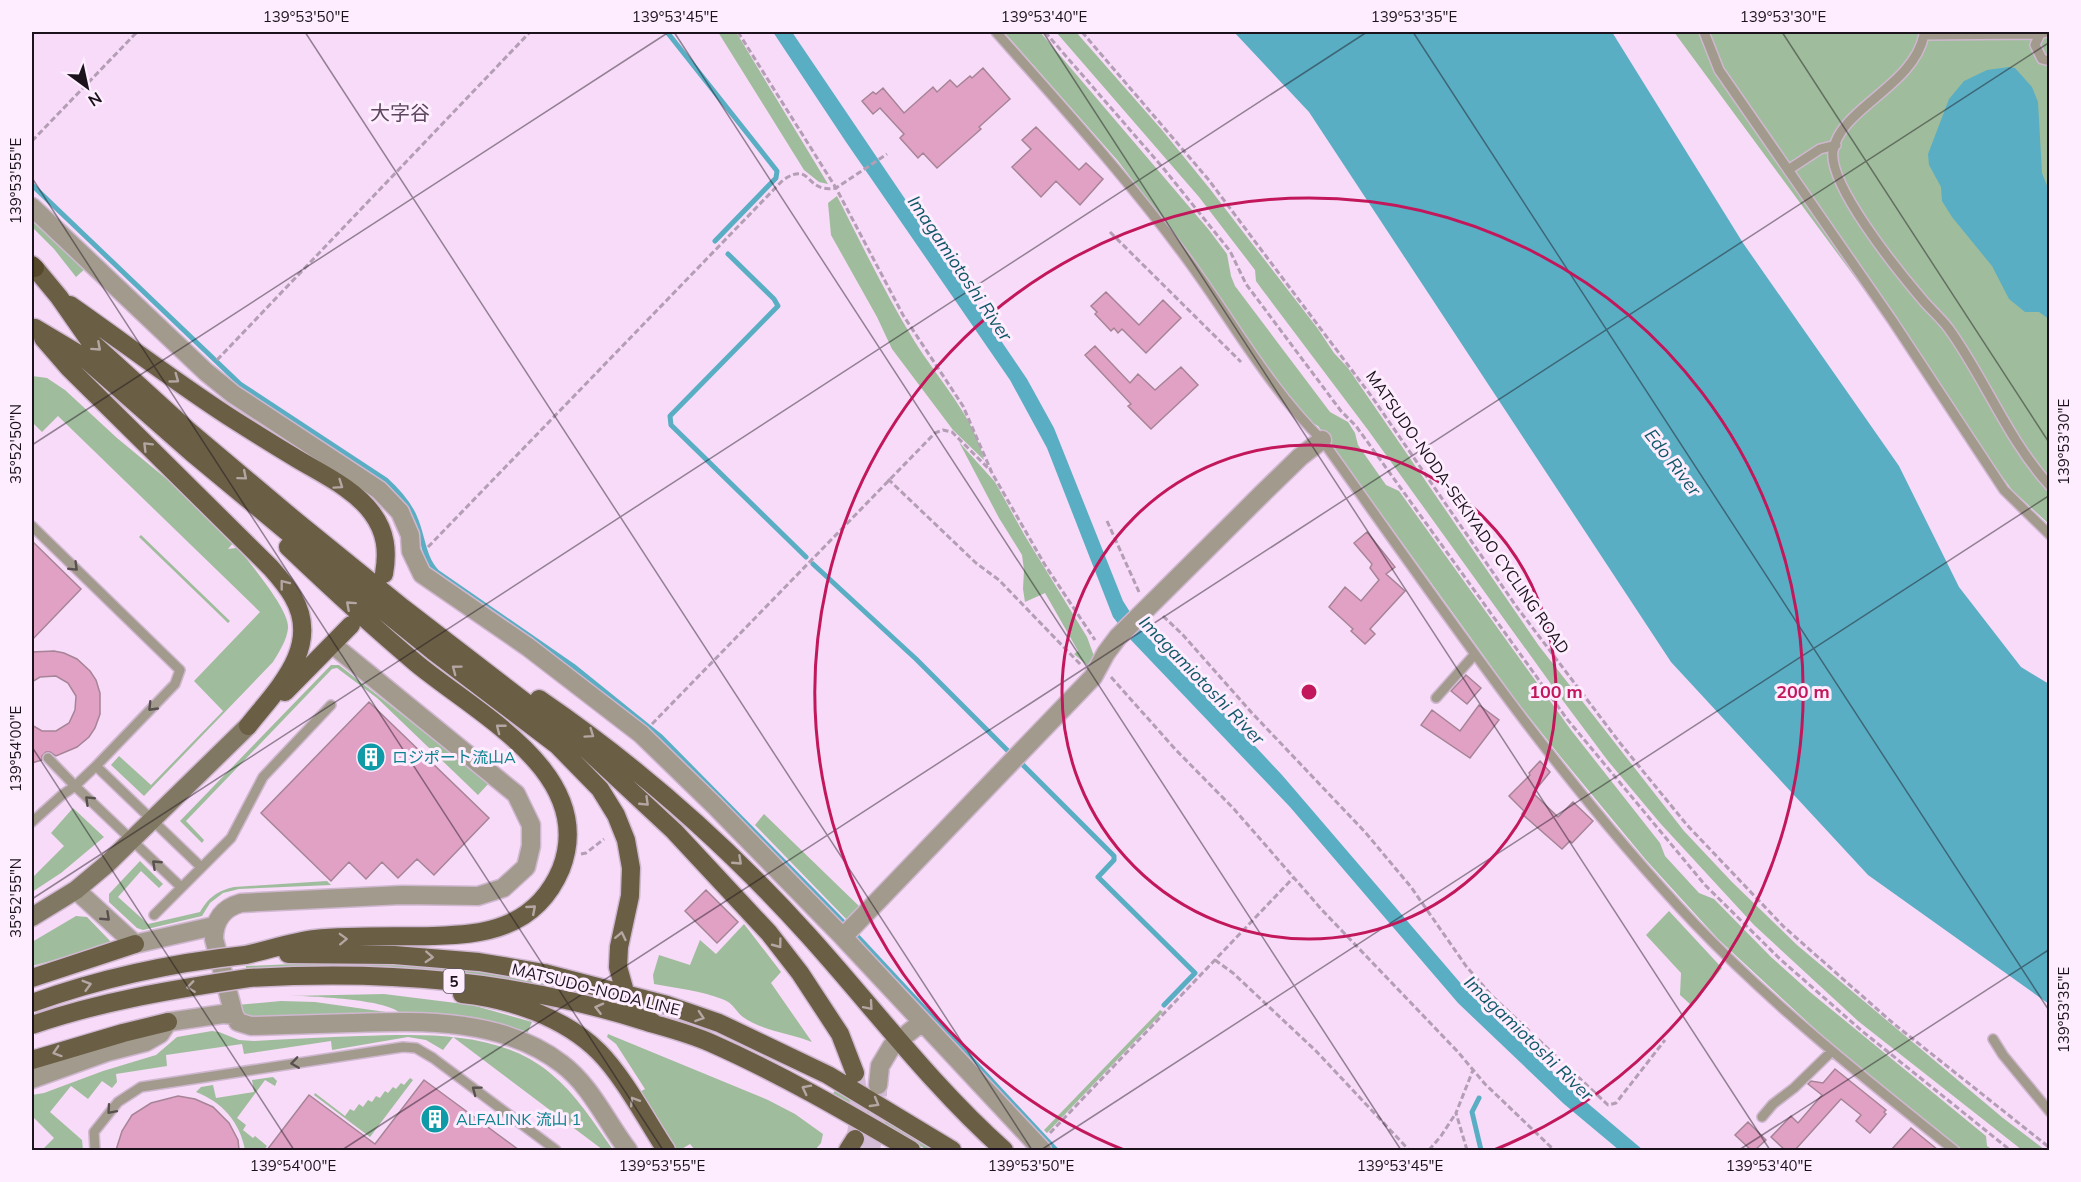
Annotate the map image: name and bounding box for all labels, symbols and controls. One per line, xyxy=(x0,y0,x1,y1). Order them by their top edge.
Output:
text: 139°53'50"E xyxy=(263,7,349,26)
text: 139°53'45"E xyxy=(632,7,718,26)
text: 139°53'40"E xyxy=(1001,7,1087,26)
text: 139°53'35"E xyxy=(1371,7,1457,26)
text: 139°53'30"E xyxy=(1740,7,1826,26)
north arrow xyxy=(57,57,117,117)
text: N xyxy=(85,88,106,111)
district label: 大字谷 xyxy=(370,100,430,125)
text: 139°53'55"E xyxy=(6,138,25,224)
water label: Imagamiotoshi River xyxy=(903,191,1018,346)
one-way arrow xyxy=(90,340,100,351)
street label: MATSUDO-NODA-SEKIYADO CYCLING ROAD xyxy=(1362,367,1574,657)
one-way arrow xyxy=(169,372,180,383)
text: 139°53'30"E xyxy=(2054,399,2073,485)
text: 35°52'50"N xyxy=(6,404,25,484)
water label: Edo River xyxy=(1640,424,1707,501)
one-way arrow xyxy=(143,442,154,453)
one-way arrow xyxy=(236,469,247,480)
one-way arrow xyxy=(332,478,343,489)
one-way arrow xyxy=(67,560,77,571)
one-way arrow xyxy=(280,580,291,591)
one-way arrow xyxy=(346,601,357,612)
water label: Imagamiotoshi River xyxy=(1134,611,1271,750)
one-way arrow xyxy=(452,665,463,676)
text: 100 m xyxy=(1529,680,1583,703)
text: 200 m xyxy=(1776,680,1830,703)
centre of rings xyxy=(1299,682,1319,702)
one-way arrow xyxy=(149,699,160,710)
text: 139°54'00"E xyxy=(6,706,25,792)
one-way arrow xyxy=(496,725,507,736)
one-way arrow xyxy=(584,727,595,738)
building icon: ロジポート流山A xyxy=(355,741,387,773)
place label: ロジポート流山A xyxy=(392,747,516,767)
one-way arrow xyxy=(638,795,648,806)
one-way arrow xyxy=(86,796,97,807)
one-way arrow xyxy=(732,854,742,865)
text: 35°52'55"N xyxy=(6,858,25,938)
one-way arrow xyxy=(152,860,163,871)
one-way arrow xyxy=(525,905,536,916)
one-way arrow xyxy=(99,910,109,921)
one-way arrow xyxy=(614,931,627,941)
one-way arrow xyxy=(339,932,348,945)
one-way arrow xyxy=(770,938,781,949)
one-way arrow xyxy=(424,950,433,963)
street label: MATSUDO-NODA LINE xyxy=(510,958,682,1020)
text: 139°53'35"E xyxy=(2054,967,2073,1053)
road number: 5 xyxy=(444,969,464,993)
water label: Imagamiotoshi River xyxy=(1460,970,1599,1107)
one-way arrow xyxy=(82,979,92,992)
one-way arrow xyxy=(186,980,196,992)
one-way arrow xyxy=(862,999,873,1010)
one-way arrow xyxy=(594,1002,604,1015)
one-way arrow xyxy=(694,1009,705,1022)
one-way arrow xyxy=(52,1045,63,1057)
one-way arrow xyxy=(291,1057,300,1069)
one-way arrow xyxy=(801,1085,812,1097)
one-way arrow xyxy=(471,1087,482,1098)
one-way arrow xyxy=(869,1096,879,1107)
one-way arrow xyxy=(631,1097,642,1108)
one-way arrow xyxy=(107,1103,118,1114)
building icon: ALFALINK 流山 1 xyxy=(419,1103,451,1135)
place label: ALFALINK 流山 1 xyxy=(456,1109,581,1129)
text: 139°54'00"E xyxy=(250,1156,336,1175)
text: 139°53'55"E xyxy=(619,1156,705,1175)
text: 139°53'50"E xyxy=(988,1156,1074,1175)
text: 139°53'45"E xyxy=(1357,1156,1443,1175)
text: 139°53'40"E xyxy=(1726,1156,1812,1175)

